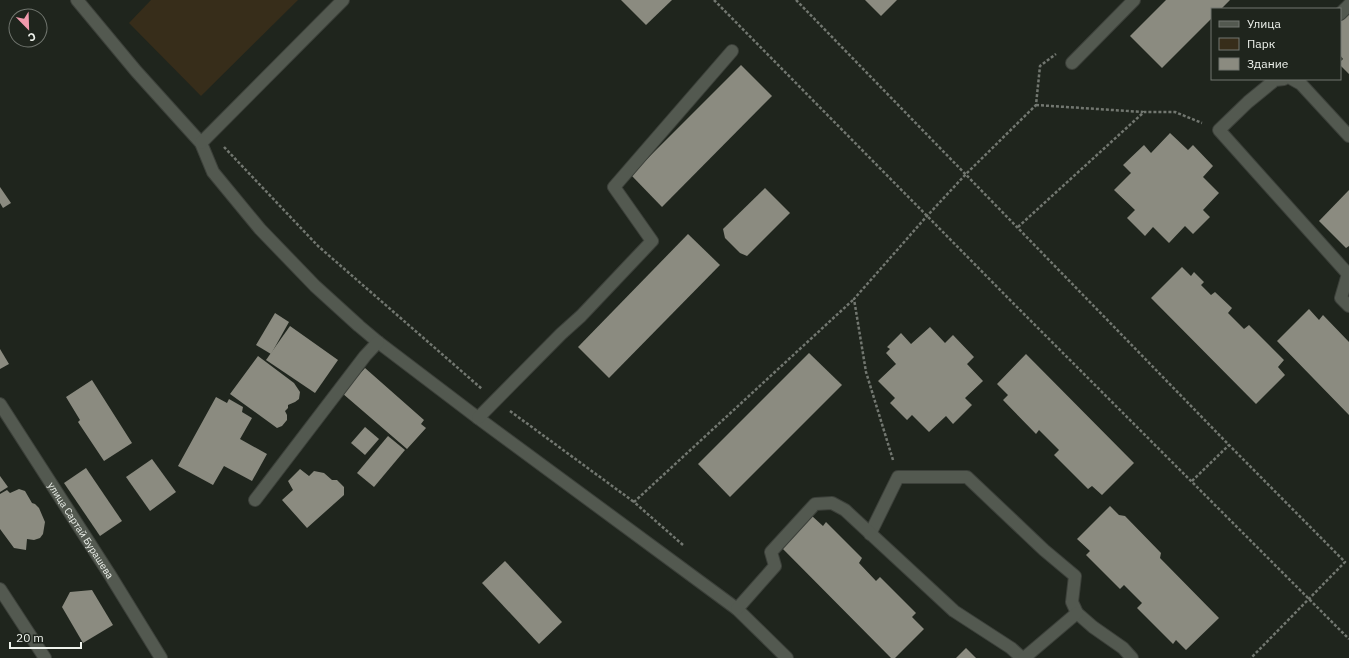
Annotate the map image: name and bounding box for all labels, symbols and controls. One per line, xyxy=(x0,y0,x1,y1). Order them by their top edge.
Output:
north arrow xyxy=(8,8,48,48)
legend xyxy=(1211,8,1341,80)
text: Улица xyxy=(1247,16,1281,31)
text: С xyxy=(26,29,38,45)
text: Парк xyxy=(1247,36,1276,51)
text: Здание xyxy=(1247,56,1289,71)
street label: улица Сартай Бурашева xyxy=(45,480,117,582)
scale bar xyxy=(10,624,81,650)
text: 20 m xyxy=(16,630,44,645)

